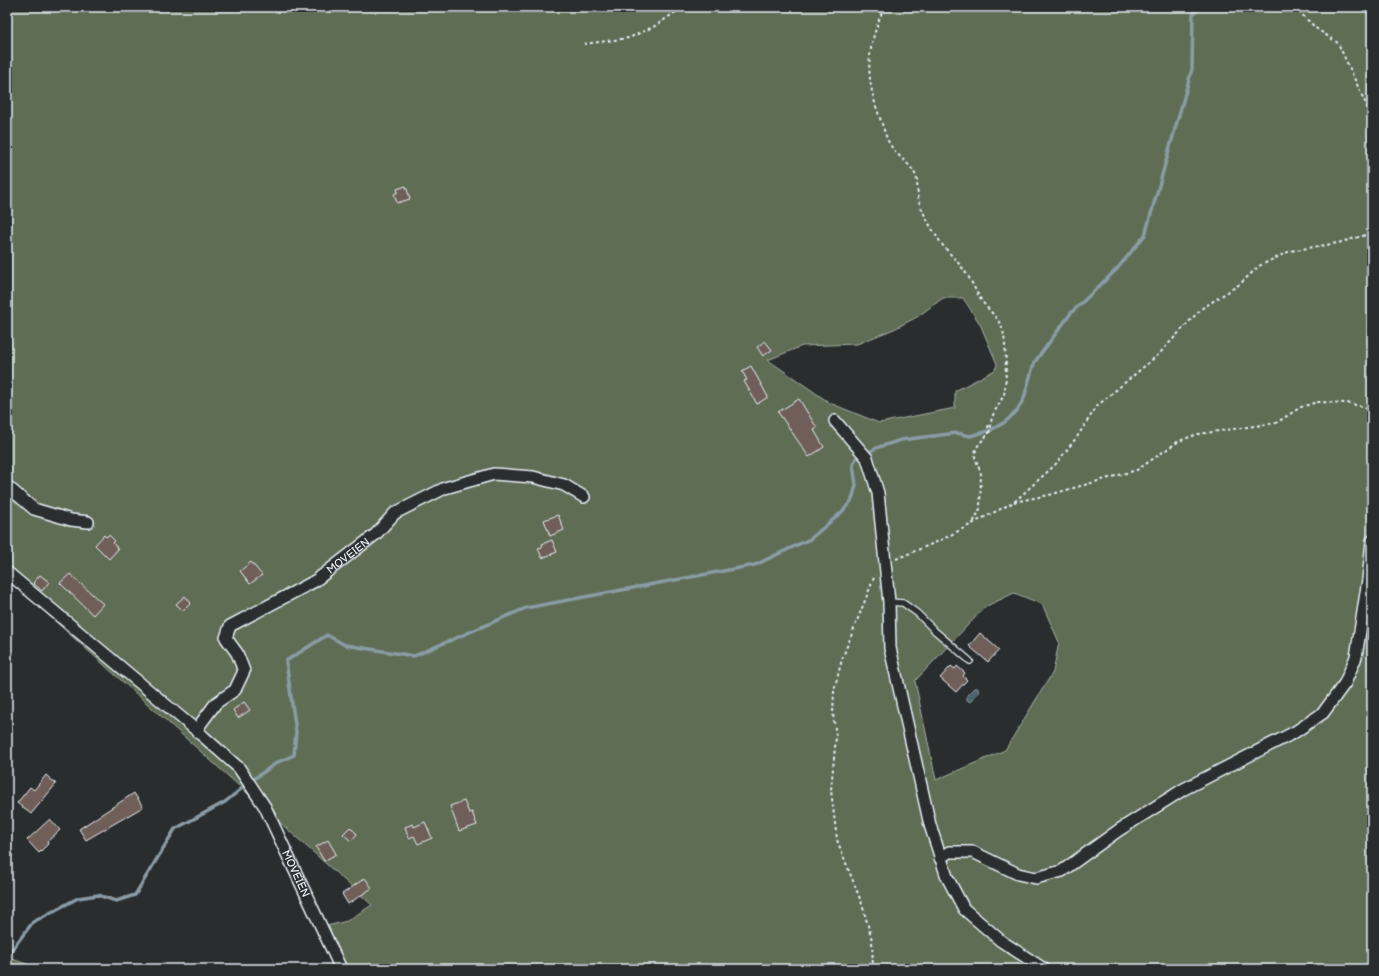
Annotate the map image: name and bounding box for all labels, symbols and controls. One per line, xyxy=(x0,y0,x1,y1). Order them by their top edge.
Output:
street label: MOVEIEN xyxy=(324,535,372,576)
street label: MOVEIEN xyxy=(280,848,313,899)

